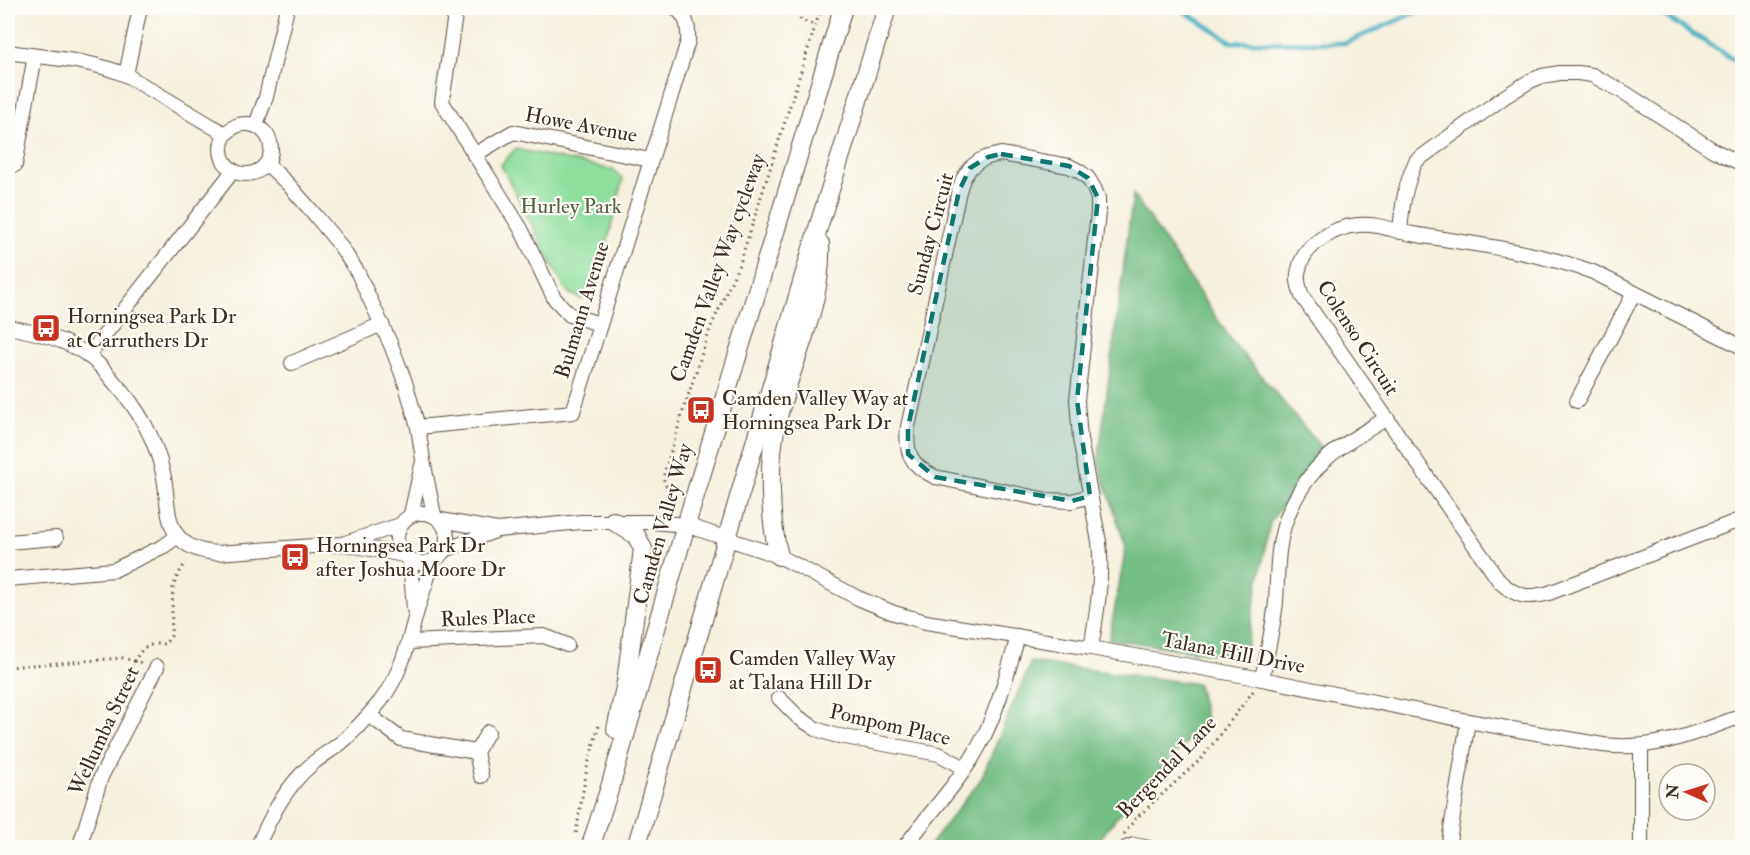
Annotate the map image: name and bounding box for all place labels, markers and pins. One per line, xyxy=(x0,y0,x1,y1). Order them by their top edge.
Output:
place label: Horningsea Park Dr at Carruthers Dr xyxy=(67,303,236,354)
bus stop icon: Horningsea Park Dr at Carruthers Dr xyxy=(30,312,62,344)
place label: Camden Valley Way at Horningsea Park Dr xyxy=(722,385,909,436)
bus stop icon: Camden Valley Way at Horningsea Park Dr xyxy=(685,394,717,426)
place label: Horningsea Park Dr after Joshua Moore Dr xyxy=(316,532,506,583)
bus stop icon: Horningsea Park Dr after Joshua Moore Dr xyxy=(279,541,311,573)
place label: Camden Valley Way at Talana Hill Dr xyxy=(729,645,896,696)
bus stop icon: Camden Valley Way at Talana Hill Dr xyxy=(692,654,724,686)

